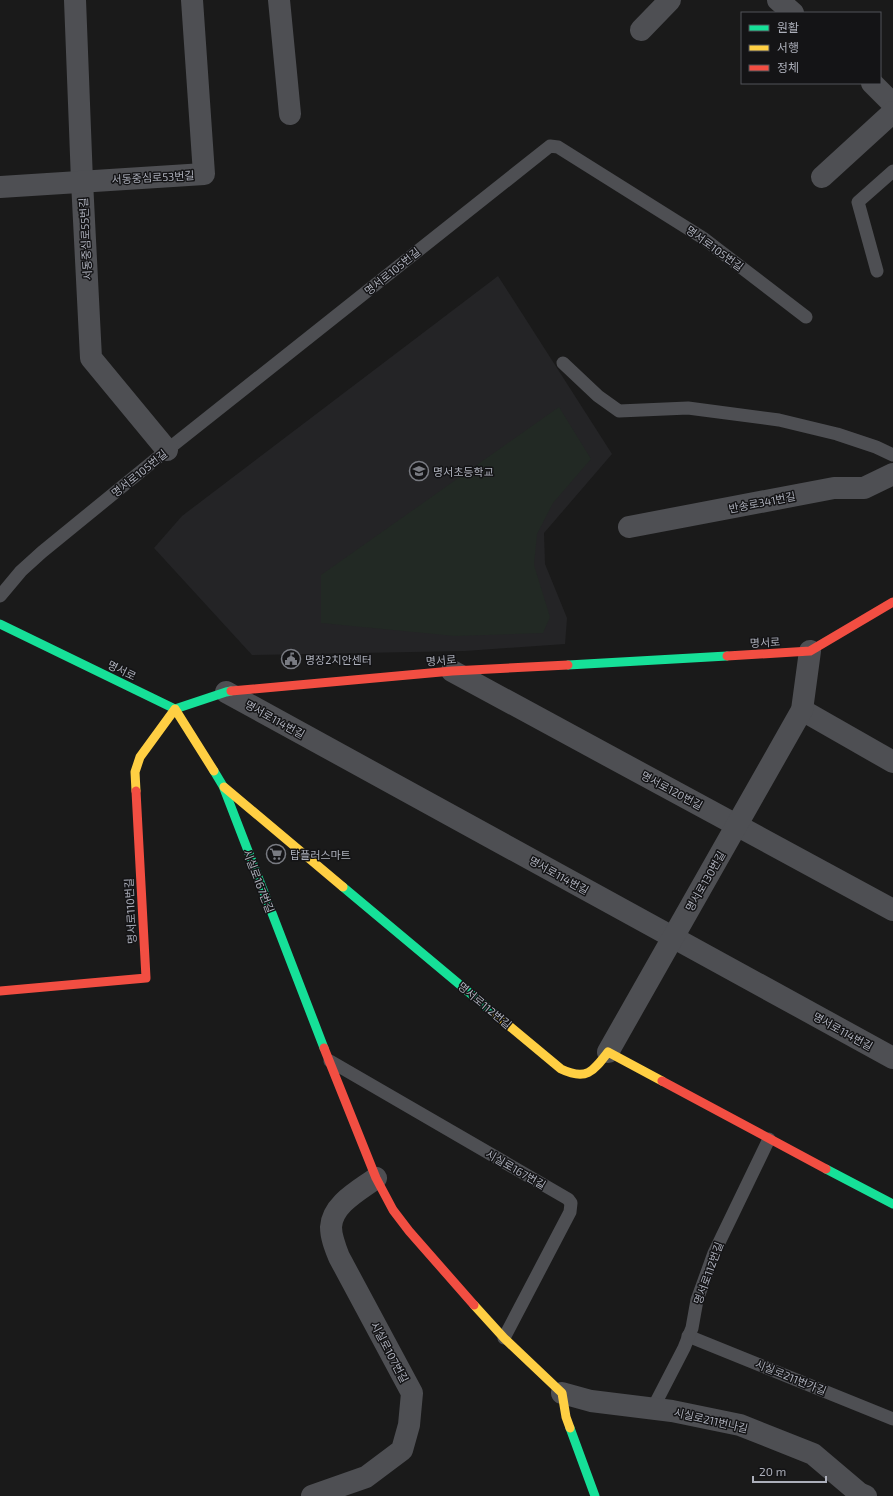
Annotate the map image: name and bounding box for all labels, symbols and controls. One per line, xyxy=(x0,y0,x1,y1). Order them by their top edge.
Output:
legend xyxy=(741,12,881,84)
text: 원활 xyxy=(777,20,799,34)
text: 서행 xyxy=(777,40,799,54)
text: 정체 xyxy=(777,60,799,74)
street label: 서동중심로53번길 xyxy=(111,168,195,186)
street label: 서동중심로55번길 xyxy=(76,197,94,281)
street label: 명서로105번길 xyxy=(684,223,746,273)
street label: 명서로105번길 xyxy=(362,245,422,297)
street label: 명서로105번길 xyxy=(109,447,169,499)
school or university icon: 명서초등학교 xyxy=(408,460,430,482)
place label: 명서초등학교 xyxy=(433,465,494,478)
street label: 반송로341번길 xyxy=(727,489,797,515)
street label: 명서로 xyxy=(749,635,781,649)
public building icon: 명장2치안센터 xyxy=(280,648,302,670)
street label: 명서로 xyxy=(425,652,457,668)
place label: 명장2치안센터 xyxy=(305,653,372,666)
street label: 명서로 xyxy=(106,658,138,682)
street label: 명서로114번길 xyxy=(243,697,307,741)
street label: 명서로120번길 xyxy=(639,768,705,812)
supermarket icon: 탑플러스마트 xyxy=(265,843,287,865)
street label: 시실로167번길 xyxy=(241,847,277,915)
place label: 탑플러스마트 xyxy=(290,848,351,861)
street label: 명서로130번길 xyxy=(682,848,728,914)
street label: 명서로114번길 xyxy=(527,853,591,897)
street label: 명서로110번길 xyxy=(122,878,138,944)
street label: 명서로112번길 xyxy=(456,979,514,1031)
street label: 명서로114번길 xyxy=(811,1009,875,1053)
street label: 시실로167번길 xyxy=(484,1147,548,1191)
street label: 명서로112번길 xyxy=(691,1240,725,1306)
street label: 시실로107번길 xyxy=(368,1319,412,1385)
street label: 시실로211번가길 xyxy=(753,1357,829,1397)
street label: 시실로211번나길 xyxy=(673,1405,749,1435)
scale bar xyxy=(753,1458,826,1484)
text: 20 m xyxy=(759,1464,786,1478)

